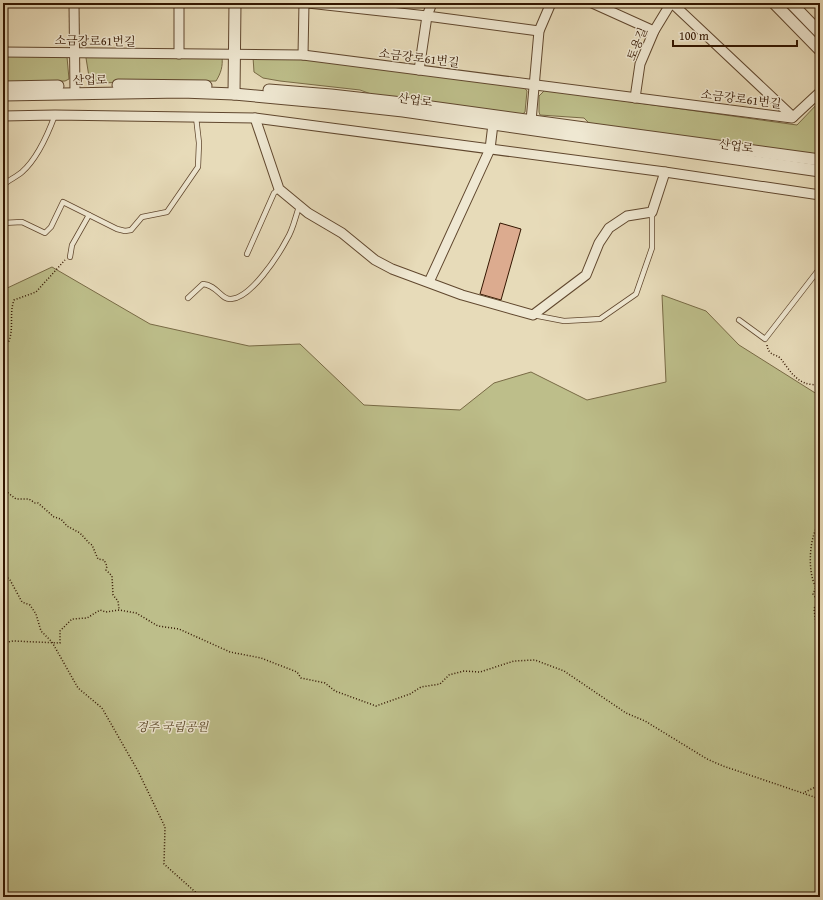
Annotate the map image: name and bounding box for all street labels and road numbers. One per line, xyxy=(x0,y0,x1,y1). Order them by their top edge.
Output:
street label: 토용길 xyxy=(622,25,651,63)
street label: 소금강로61번길 xyxy=(54,31,136,50)
street label: 소금강로61번길 xyxy=(378,44,460,71)
street label: 산업로 xyxy=(72,71,108,88)
street label: 소금강로61번길 xyxy=(700,85,782,112)
street label: 산업로 xyxy=(397,89,434,110)
street label: 산업로 xyxy=(718,135,755,156)

